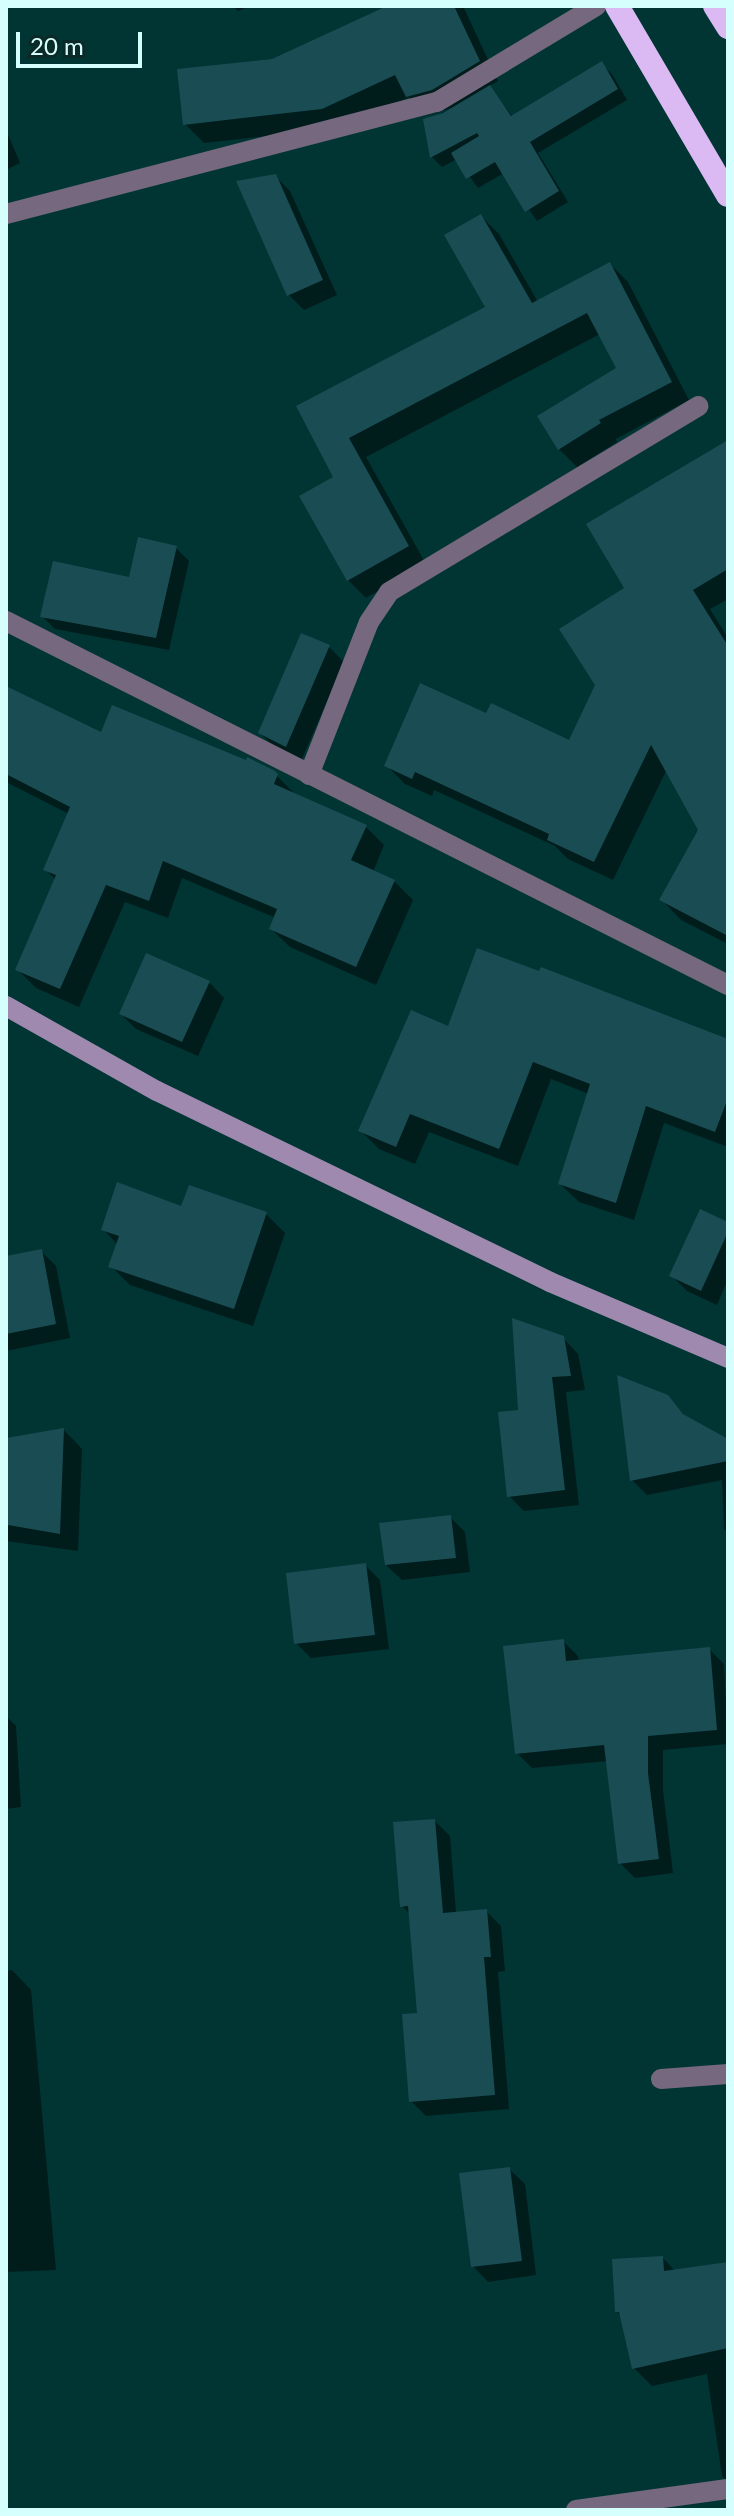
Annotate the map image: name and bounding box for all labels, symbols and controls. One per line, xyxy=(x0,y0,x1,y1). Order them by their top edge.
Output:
scale bar xyxy=(20,16,146,66)
text: 20 m xyxy=(30,31,84,60)

